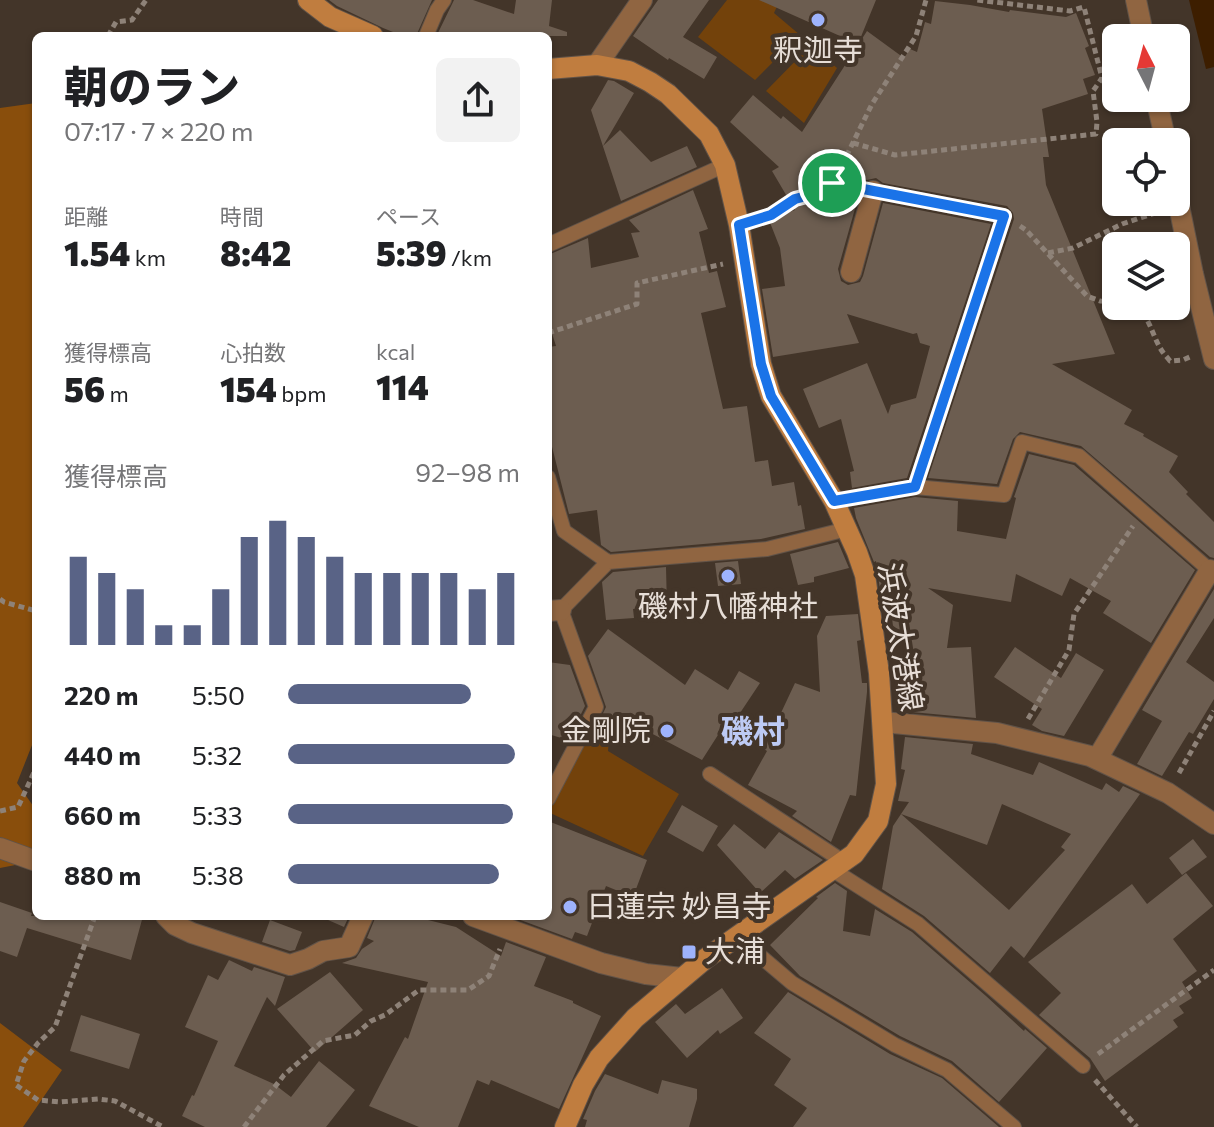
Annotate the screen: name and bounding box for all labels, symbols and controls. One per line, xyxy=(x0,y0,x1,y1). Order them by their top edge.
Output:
marker: 釈迦寺 xyxy=(809,11,827,29)
north arrow xyxy=(1102,24,1190,112)
map controls xyxy=(1102,24,1190,320)
place label: 釈迦寺 xyxy=(773,30,863,67)
text: 朝のラン xyxy=(64,58,240,112)
button: share xyxy=(436,58,520,142)
text: 07:17 · 7 × 220 m xyxy=(64,115,253,146)
button: locate xyxy=(1102,128,1190,216)
pin xyxy=(798,149,866,217)
icon: arrive xyxy=(810,161,854,205)
text: 距離 xyxy=(64,203,108,230)
text: 時間 xyxy=(220,203,264,230)
text: ペース xyxy=(376,203,441,230)
text: 1.54 xyxy=(64,231,131,273)
text: 8:42 xyxy=(220,231,291,273)
text: 5:39 xyxy=(376,231,447,273)
button: layers xyxy=(1102,232,1190,320)
text: km xyxy=(131,244,166,271)
text: /km xyxy=(447,244,492,271)
text: kcal xyxy=(376,338,415,365)
text: 獲得標高 xyxy=(64,339,152,366)
text: 心拍数 xyxy=(220,339,286,366)
text: 114 xyxy=(376,365,429,407)
text: 56 xyxy=(64,367,105,409)
text: 154 xyxy=(220,367,277,409)
text: m xyxy=(105,380,129,407)
text: bpm xyxy=(277,380,326,407)
text: 92–98 m xyxy=(415,456,520,487)
text: 獲得標高 xyxy=(64,460,168,491)
street label: 浜波太港線 xyxy=(872,560,932,714)
marker: 磯村八幡神社 xyxy=(719,567,737,585)
place label: 磯村八幡神社 xyxy=(638,586,818,623)
text: 220 m xyxy=(64,679,138,710)
text: 5:50 xyxy=(192,679,245,710)
place label: 金剛院 xyxy=(561,710,651,747)
district label: 磯村 xyxy=(721,710,785,750)
marker: 金剛院 xyxy=(658,722,676,740)
text: 440 m xyxy=(64,739,141,770)
text: 5:32 xyxy=(192,739,242,770)
text: 660 m xyxy=(64,799,141,830)
text: 5:33 xyxy=(192,799,243,830)
text: 880 m xyxy=(64,859,141,890)
text: 5:38 xyxy=(192,859,244,890)
place label: 日蓮宗 妙昌寺 xyxy=(586,886,772,923)
marker: 日蓮宗 妙昌寺 xyxy=(561,898,579,916)
place label: 大浦 xyxy=(705,931,765,968)
marker: 大浦 xyxy=(680,943,698,961)

